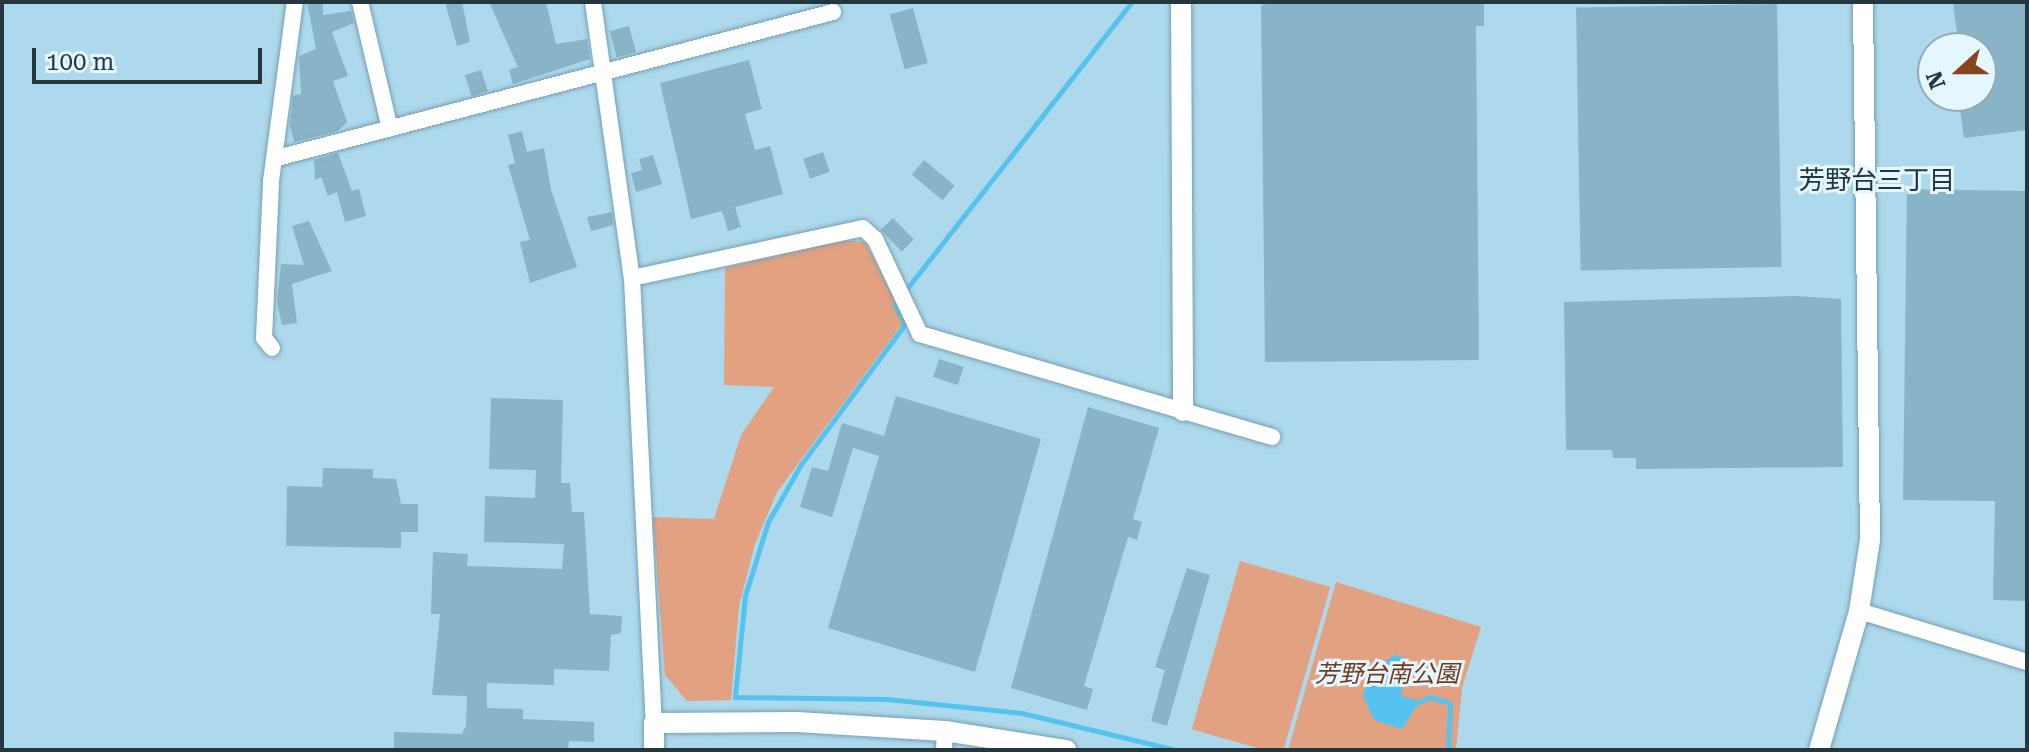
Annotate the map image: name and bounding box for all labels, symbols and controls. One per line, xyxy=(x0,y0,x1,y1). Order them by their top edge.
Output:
scale bar xyxy=(36,32,266,82)
north arrow xyxy=(1917,32,1997,112)
text: 100 m xyxy=(46,48,114,76)
text: N xyxy=(1921,68,1951,92)
district label: 芳野台三丁目 xyxy=(1799,165,1955,197)
park label: 芳野台南公園 xyxy=(1315,661,1459,689)

